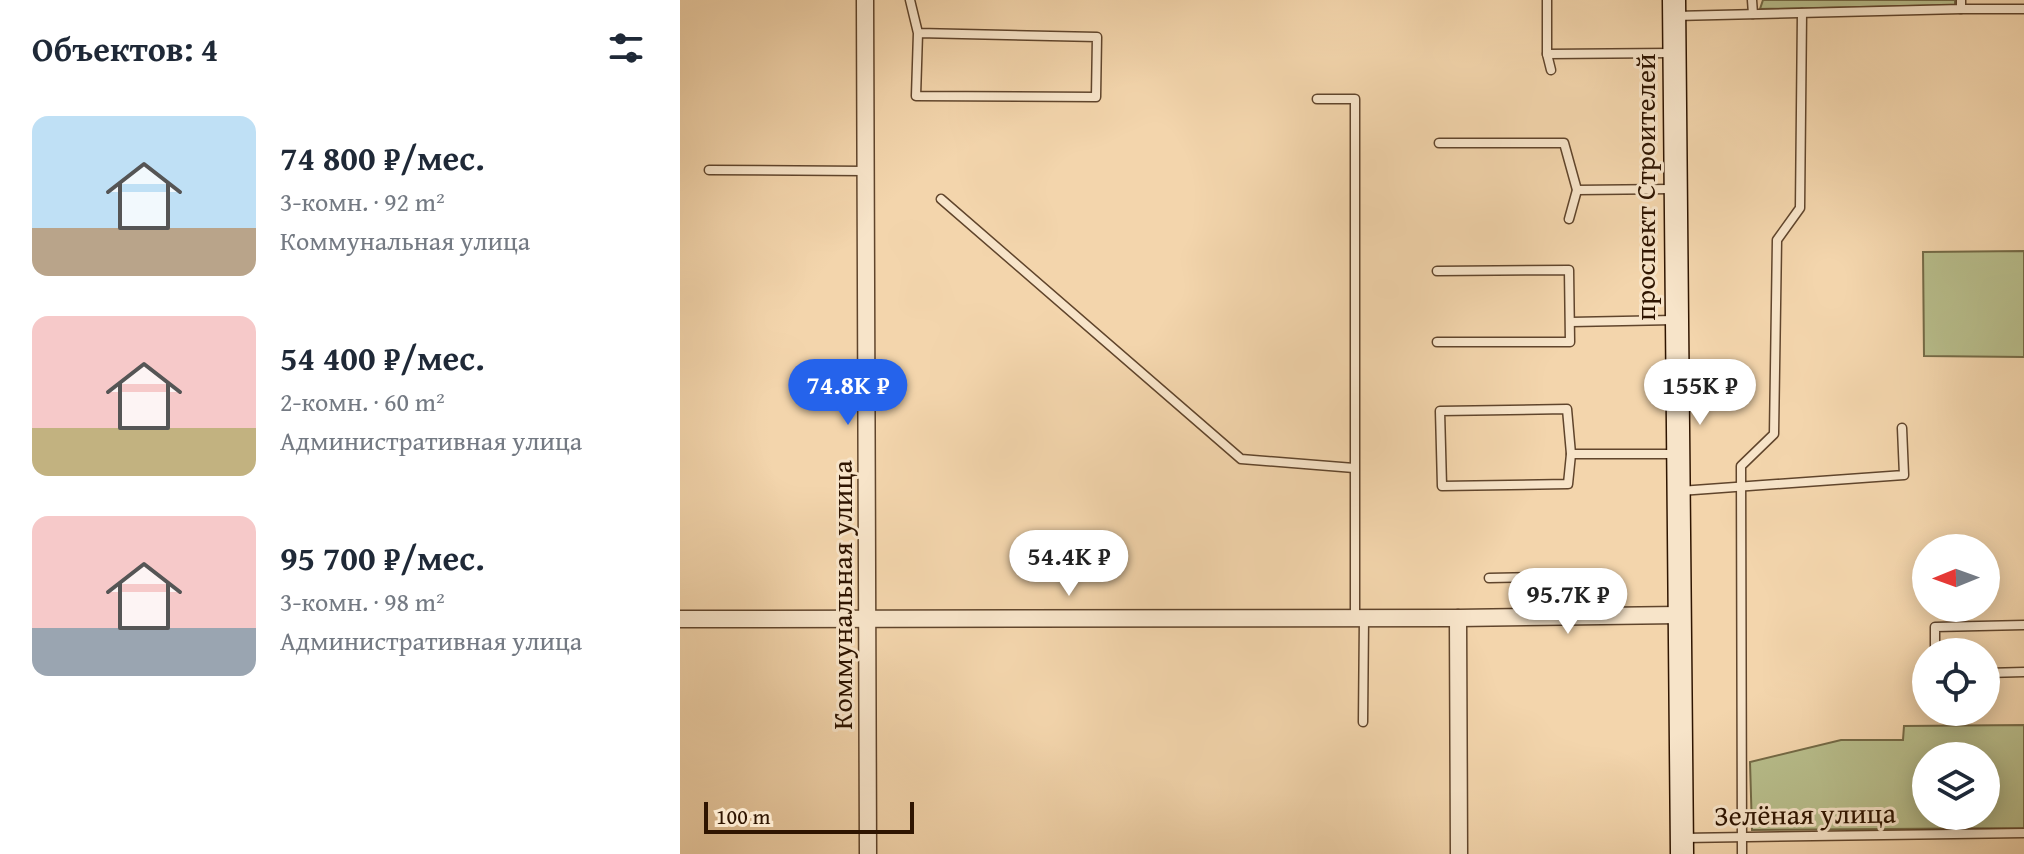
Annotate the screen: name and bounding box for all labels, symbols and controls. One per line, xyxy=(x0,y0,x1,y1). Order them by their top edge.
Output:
text: Объектов: 4 xyxy=(32,24,218,73)
icon: filters xyxy=(604,26,648,70)
street label: проспект Строителей xyxy=(1624,53,1665,321)
text: 74 800 ₽/мес. xyxy=(280,133,485,182)
icon: home xyxy=(96,148,192,244)
text: 3-комн. · 92 m² xyxy=(280,182,445,221)
text: Коммунальная улица xyxy=(280,221,530,260)
text: 54 400 ₽/мес. xyxy=(280,333,485,382)
icon: home xyxy=(96,348,192,444)
pin: 74.8K ₽ xyxy=(774,359,922,427)
pin: 155K ₽ xyxy=(1635,359,1765,427)
text: 74.8K ₽ xyxy=(806,365,890,404)
text: 155K ₽ xyxy=(1662,365,1738,404)
text: 2-комн. · 60 m² xyxy=(280,382,445,421)
text: Административная улица xyxy=(280,421,582,460)
street label: Коммунальная улица xyxy=(821,460,862,730)
pin: 54.4K ₽ xyxy=(995,530,1143,598)
text: 95 700 ₽/мес. xyxy=(280,533,485,582)
north arrow xyxy=(1912,534,2000,622)
map controls xyxy=(1912,534,2000,830)
text: 54.4K ₽ xyxy=(1027,536,1111,575)
icon: home xyxy=(96,548,192,644)
pin: 95.7K ₽ xyxy=(1494,568,1642,636)
text: 95.7K ₽ xyxy=(1526,574,1610,613)
text: 3-комн. · 98 m² xyxy=(280,582,445,621)
text: Административная улица xyxy=(280,621,582,660)
button: locate xyxy=(1912,638,2000,726)
button: layers xyxy=(1912,742,2000,830)
street label: Зелёная улица xyxy=(1714,791,1897,836)
scale bar xyxy=(704,798,914,834)
text: 100 m xyxy=(716,800,771,832)

